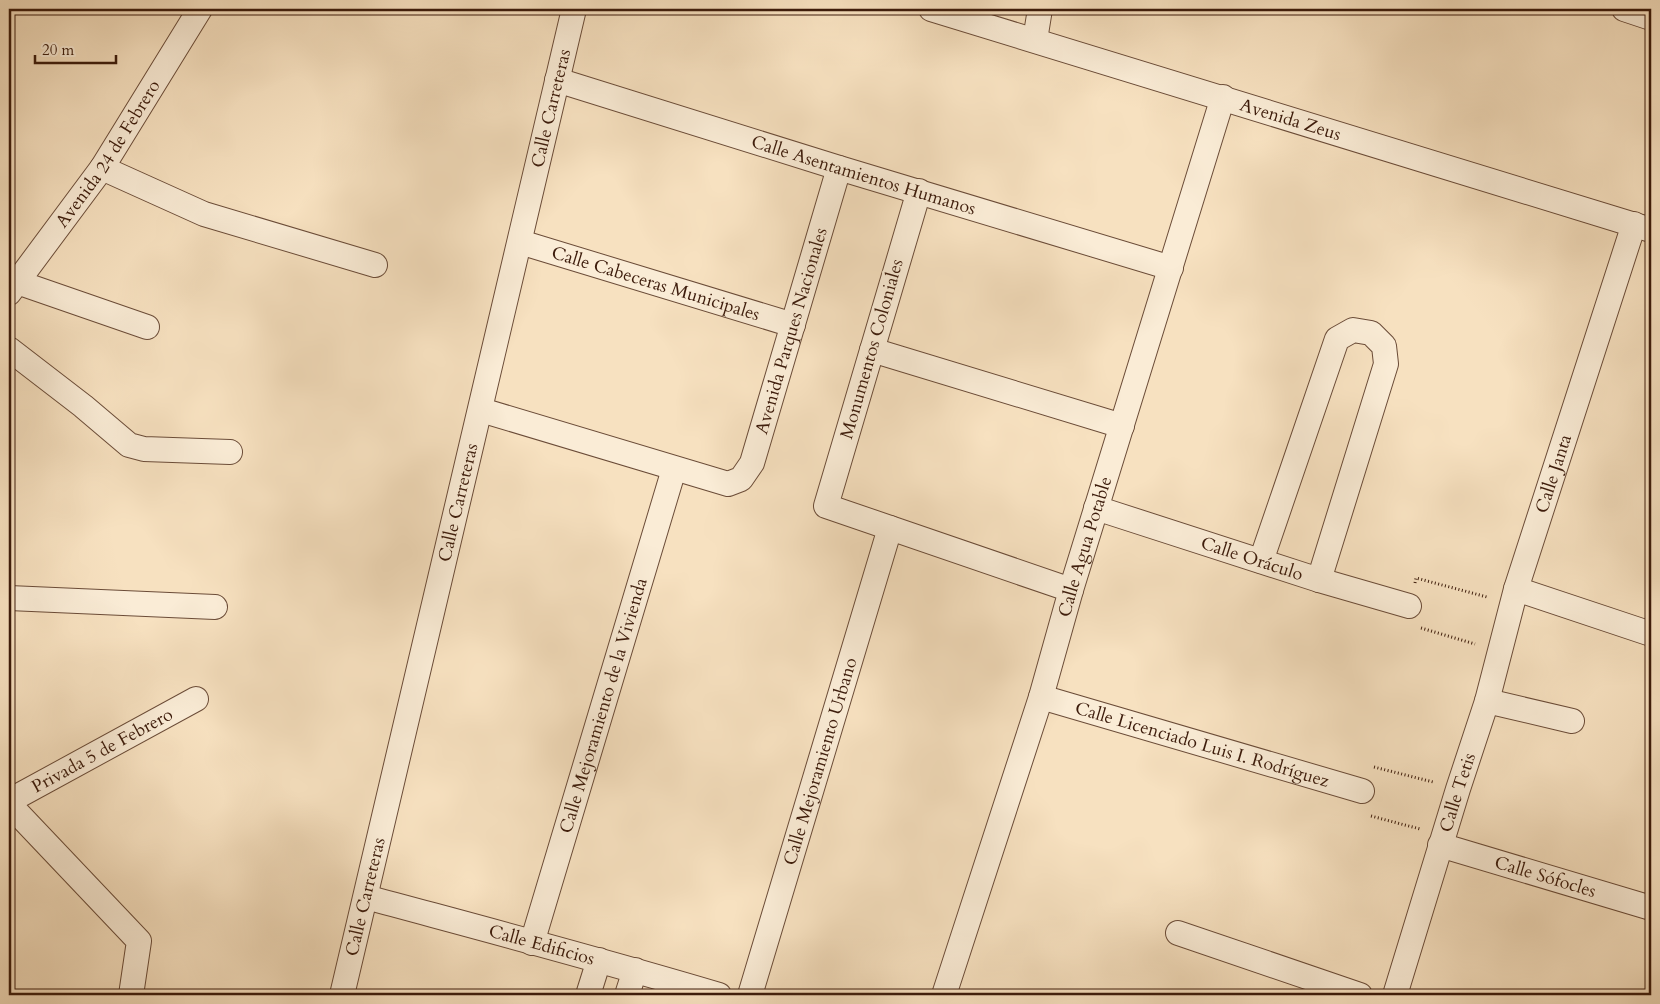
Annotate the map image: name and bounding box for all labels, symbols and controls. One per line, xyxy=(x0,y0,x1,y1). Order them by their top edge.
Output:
scale bar xyxy=(35,32,116,64)
text: 20 m xyxy=(42,40,74,60)
street label: Calle Carreteras xyxy=(525,47,577,170)
street label: Avenida 24 de Febrero xyxy=(49,75,166,233)
street label: Avenida Zeus xyxy=(1237,92,1344,147)
street label: Calle Asentamientos Humanos xyxy=(748,129,979,221)
street label: Avenida Parques Nacionales xyxy=(749,225,833,437)
street label: Calle Cabeceras Municipales xyxy=(549,240,763,327)
street label: Monumentos Coloniales xyxy=(834,256,910,442)
street label: Calle Janta xyxy=(1529,431,1578,516)
street label: Calle Carreteras xyxy=(432,441,484,564)
street label: Calle Agua Potable xyxy=(1052,473,1118,620)
street label: Calle Oráculo xyxy=(1198,530,1307,587)
street label: Calle Mejoramiento de la Vivienda xyxy=(553,575,653,836)
street label: Calle Mejoramiento Urbano xyxy=(777,654,863,868)
street label: Calle Licenciado Luis I. Rodríguez xyxy=(1072,695,1332,793)
street label: Privada 5 de Febrero xyxy=(27,701,177,799)
street label: Calle Tetis xyxy=(1433,749,1482,835)
street label: Calle Carreteras xyxy=(339,835,391,958)
street label: Calle Sófocles xyxy=(1492,850,1599,903)
street label: Calle Edificios xyxy=(486,918,597,971)

